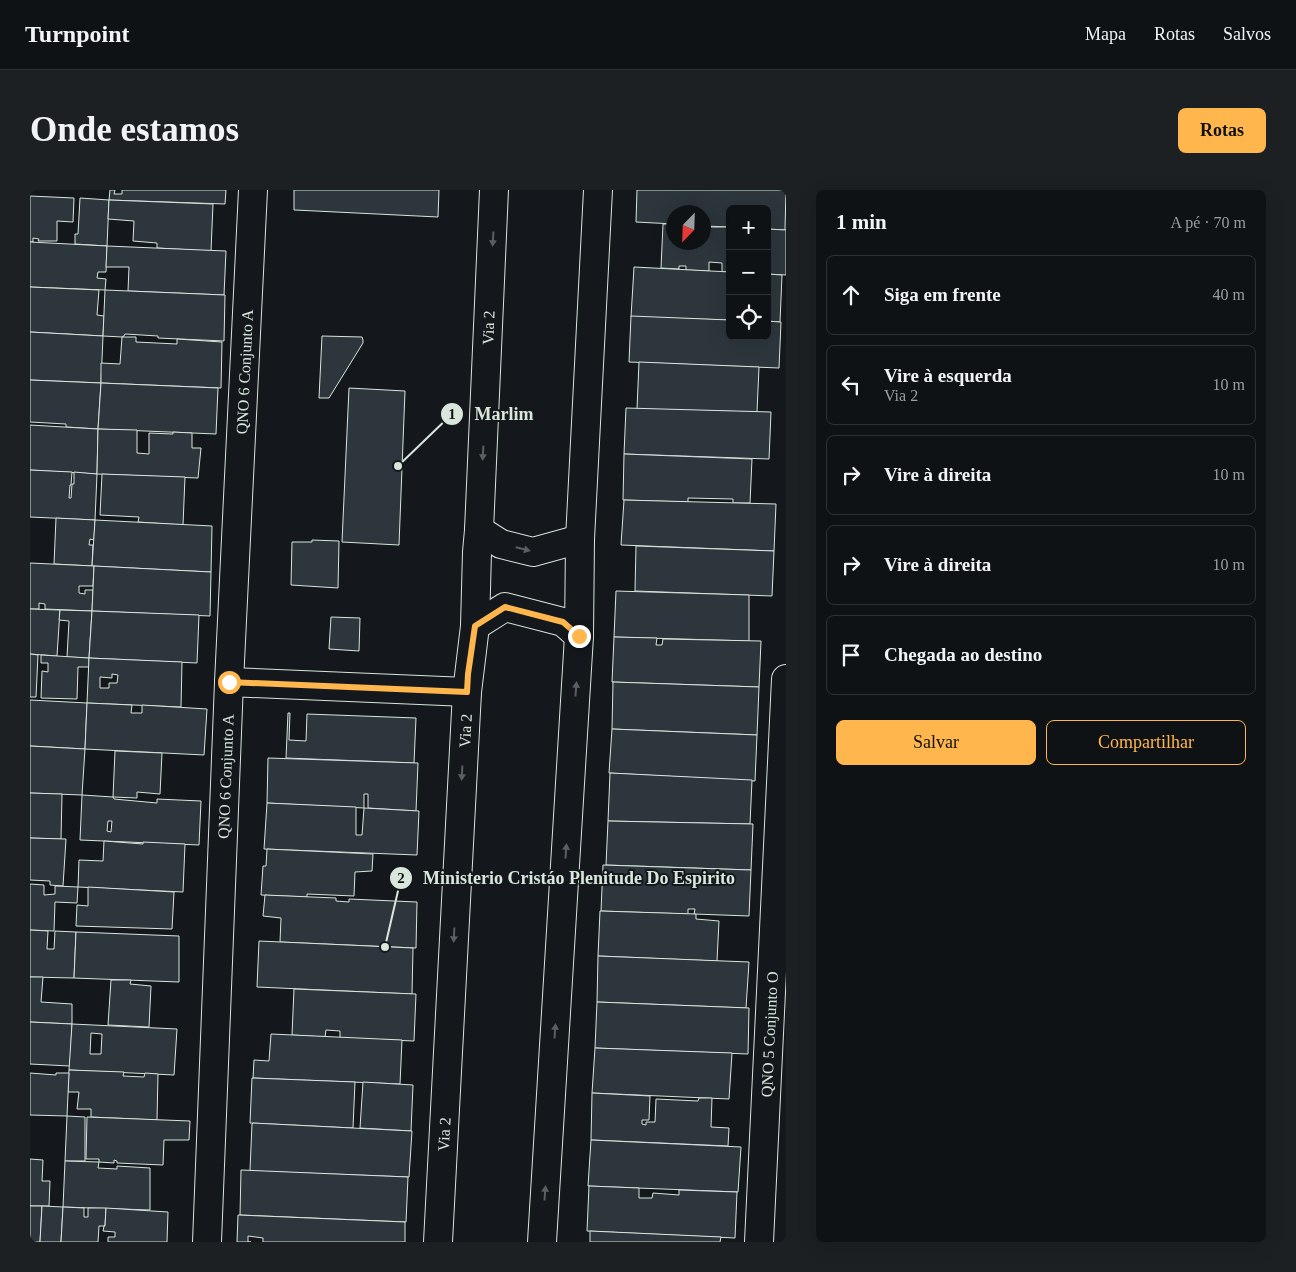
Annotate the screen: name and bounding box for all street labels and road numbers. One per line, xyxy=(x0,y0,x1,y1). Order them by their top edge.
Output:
street label: QNO 6 Conjunto A xyxy=(233,309,256,435)
street label: Via 2 xyxy=(479,310,497,345)
street label: QNO 6 Conjunto A xyxy=(214,713,236,839)
street label: Via 2 xyxy=(456,713,474,748)
street label: QNO 5 Conjunto O xyxy=(757,971,780,1097)
street label: Via 2 xyxy=(434,1117,453,1152)

